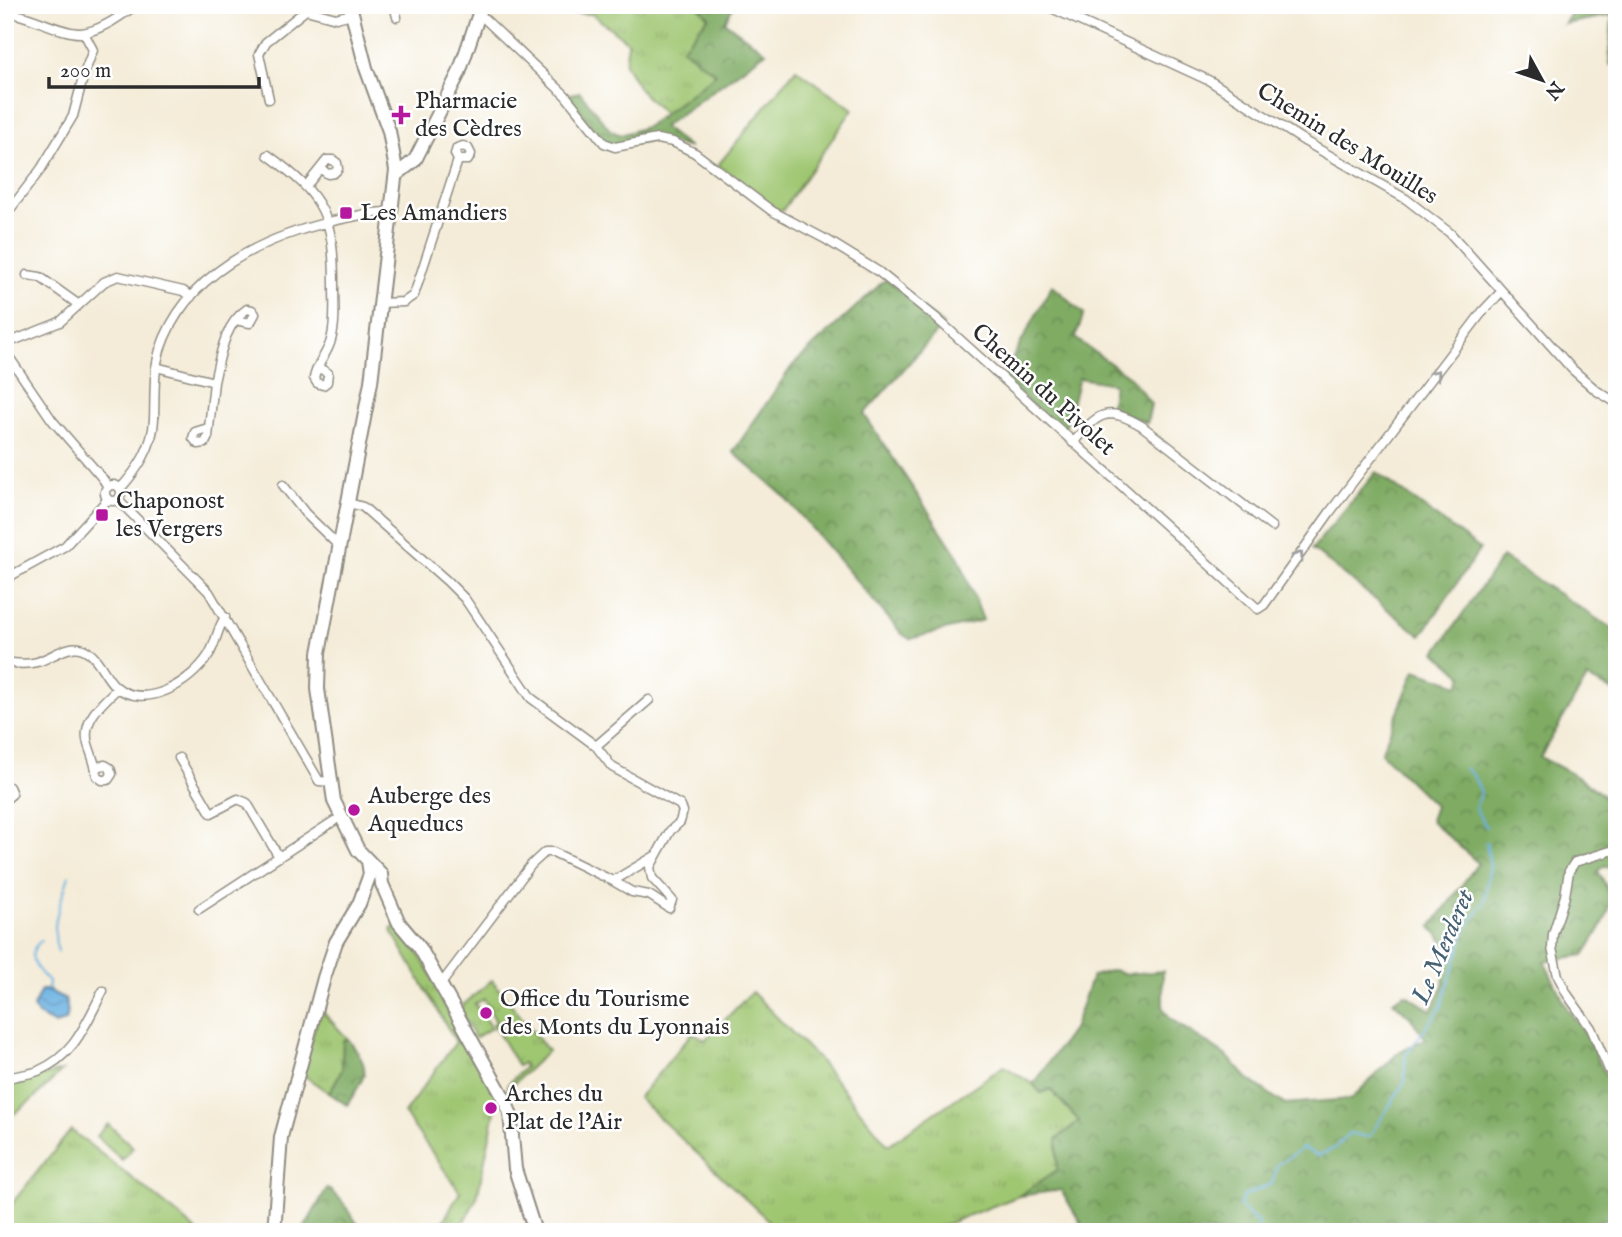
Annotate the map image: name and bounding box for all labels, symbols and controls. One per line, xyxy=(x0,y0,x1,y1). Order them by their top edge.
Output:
scale bar xyxy=(49,46,259,90)
north arrow xyxy=(1506,46,1576,116)
text: 200 m xyxy=(60,58,111,85)
text: N xyxy=(1539,75,1569,104)
street label: Chemin des Mouilles xyxy=(1251,76,1443,212)
place label: Pharmacie des Cèdres xyxy=(415,86,522,145)
marker: Pharmacie des Cèdres xyxy=(393,107,409,123)
place label: Les Amandiers xyxy=(360,198,507,229)
marker: Les Amandiers xyxy=(338,205,354,221)
street label: Chemin du Pivolet xyxy=(964,317,1122,463)
one-way arrow xyxy=(1428,369,1441,382)
place label: Chaponost les Vergers xyxy=(116,486,225,545)
marker: Chaponost les Vergers xyxy=(94,507,110,523)
one-way arrow xyxy=(1291,551,1303,564)
place label: Auberge des Aqueducs xyxy=(367,781,491,840)
marker: Auberge des Aqueducs xyxy=(346,802,362,818)
water label: Le Merderet xyxy=(1404,883,1483,1010)
place label: Office du Tourisme des Monts du Lyonnais xyxy=(500,984,729,1043)
marker: Office du Tourisme des Monts du Lyonnais xyxy=(478,1005,494,1021)
place label: Arches du Plat de l'Air xyxy=(504,1079,622,1138)
marker: Arches du Plat de l'Air xyxy=(483,1100,499,1116)

